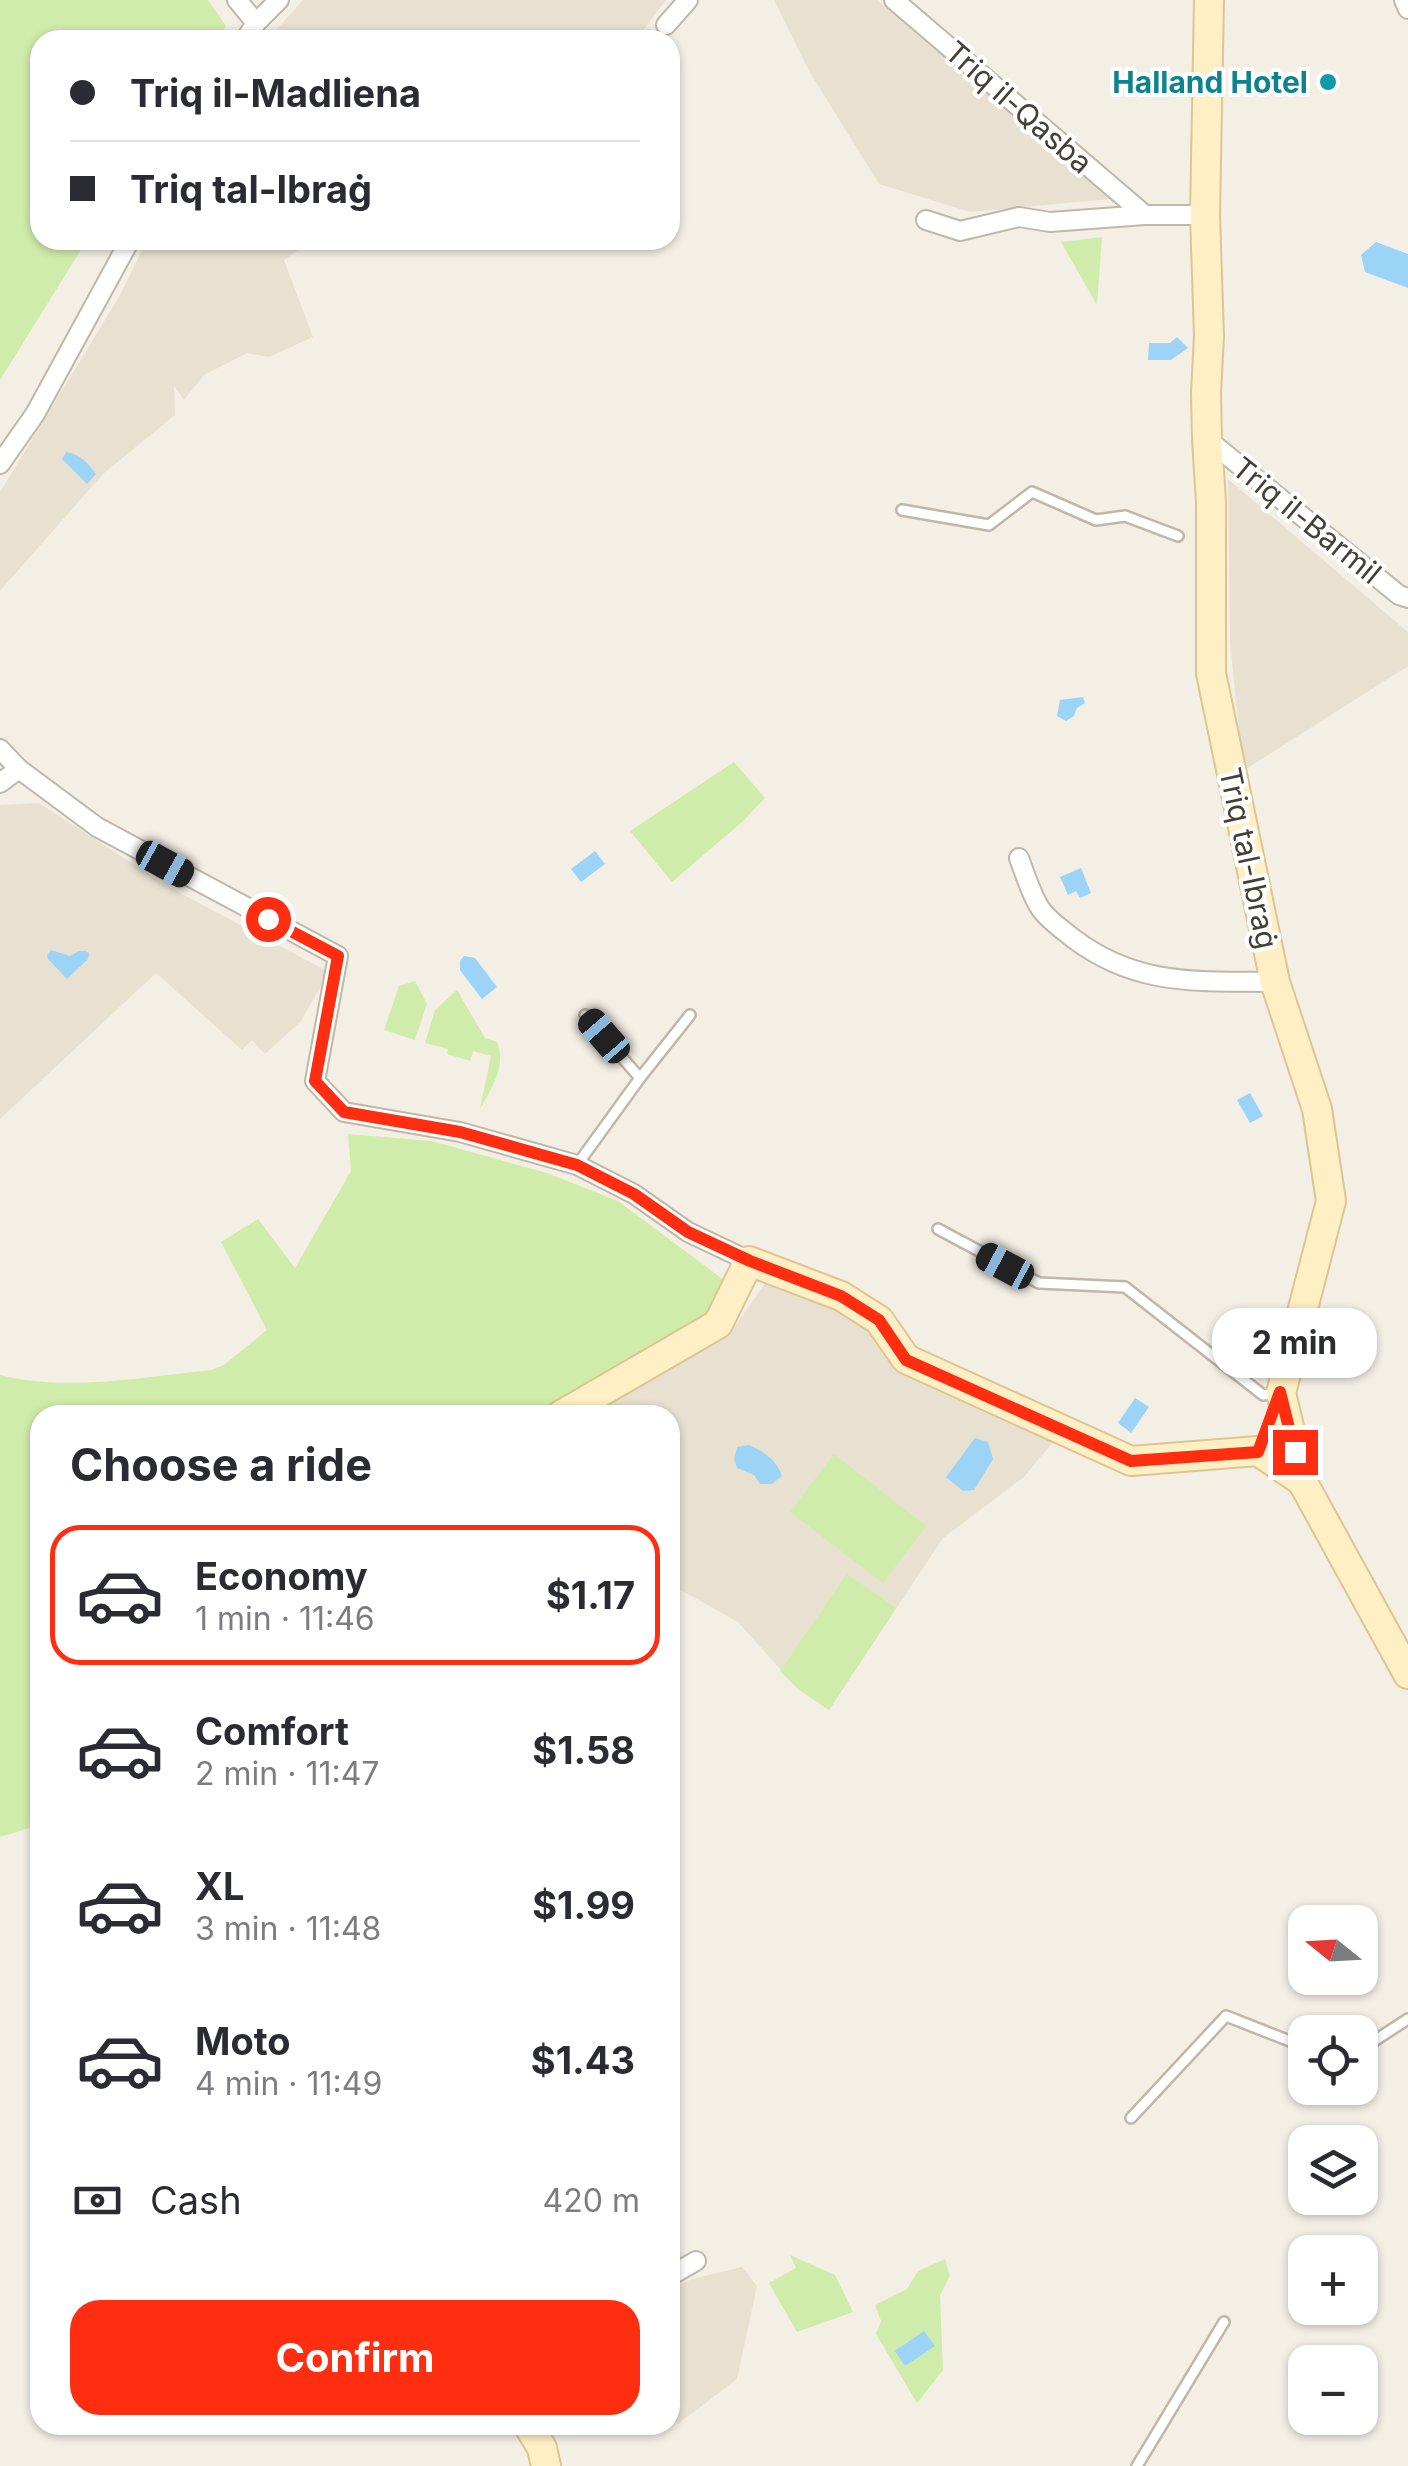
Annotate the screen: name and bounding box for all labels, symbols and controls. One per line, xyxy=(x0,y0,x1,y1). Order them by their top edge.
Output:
street label: Triq il-Qasba xyxy=(938,33,1100,181)
place label: Halland Hotel xyxy=(1112,64,1308,100)
text: Triq il-Madliena xyxy=(130,70,421,116)
marker: Halland Hotel xyxy=(1317,71,1339,93)
text: Triq tal-Ibraġ xyxy=(130,166,372,212)
street label: Triq il-Barmil xyxy=(1225,449,1389,591)
street label: Triq tal-Ibraġ xyxy=(1212,764,1286,952)
car xyxy=(131,836,199,892)
route start xyxy=(246,897,291,942)
car xyxy=(573,1004,635,1068)
car xyxy=(971,1239,1039,1293)
callout: 2 min xyxy=(1212,1307,1378,1377)
text: 2 min xyxy=(1252,1323,1337,1362)
route end xyxy=(1273,1430,1318,1475)
text: Choose a ride xyxy=(70,1437,372,1492)
icon: car xyxy=(75,1550,165,1640)
text: Economy xyxy=(195,1553,368,1599)
text: $1.17 xyxy=(546,1572,635,1618)
text: 1 min · 11:46 xyxy=(195,1599,375,1638)
icon: car xyxy=(75,1705,165,1795)
text: Comfort xyxy=(195,1708,349,1754)
text: $1.58 xyxy=(532,1727,635,1773)
text: 2 min · 11:47 xyxy=(195,1754,379,1793)
icon: car xyxy=(75,1860,165,1950)
text: XL xyxy=(195,1863,245,1909)
text: $1.99 xyxy=(532,1882,635,1928)
north arrow xyxy=(1288,1905,1378,1995)
map controls xyxy=(1288,1905,1378,2435)
text: 3 min · 11:48 xyxy=(195,1909,381,1948)
icon: car xyxy=(75,2015,165,2105)
button: locate xyxy=(1288,2015,1378,2105)
text: Moto xyxy=(195,2018,291,2064)
text: $1.43 xyxy=(531,2037,635,2083)
text: 4 min · 11:49 xyxy=(195,2064,382,2103)
button: layers xyxy=(1288,2125,1378,2215)
icon: cash xyxy=(70,2173,125,2228)
text: Cash xyxy=(150,2177,242,2223)
text: 420 m xyxy=(543,2181,640,2220)
button: + xyxy=(1288,2235,1378,2325)
button: Confirm xyxy=(70,2300,640,2415)
button: − xyxy=(1288,2345,1378,2435)

